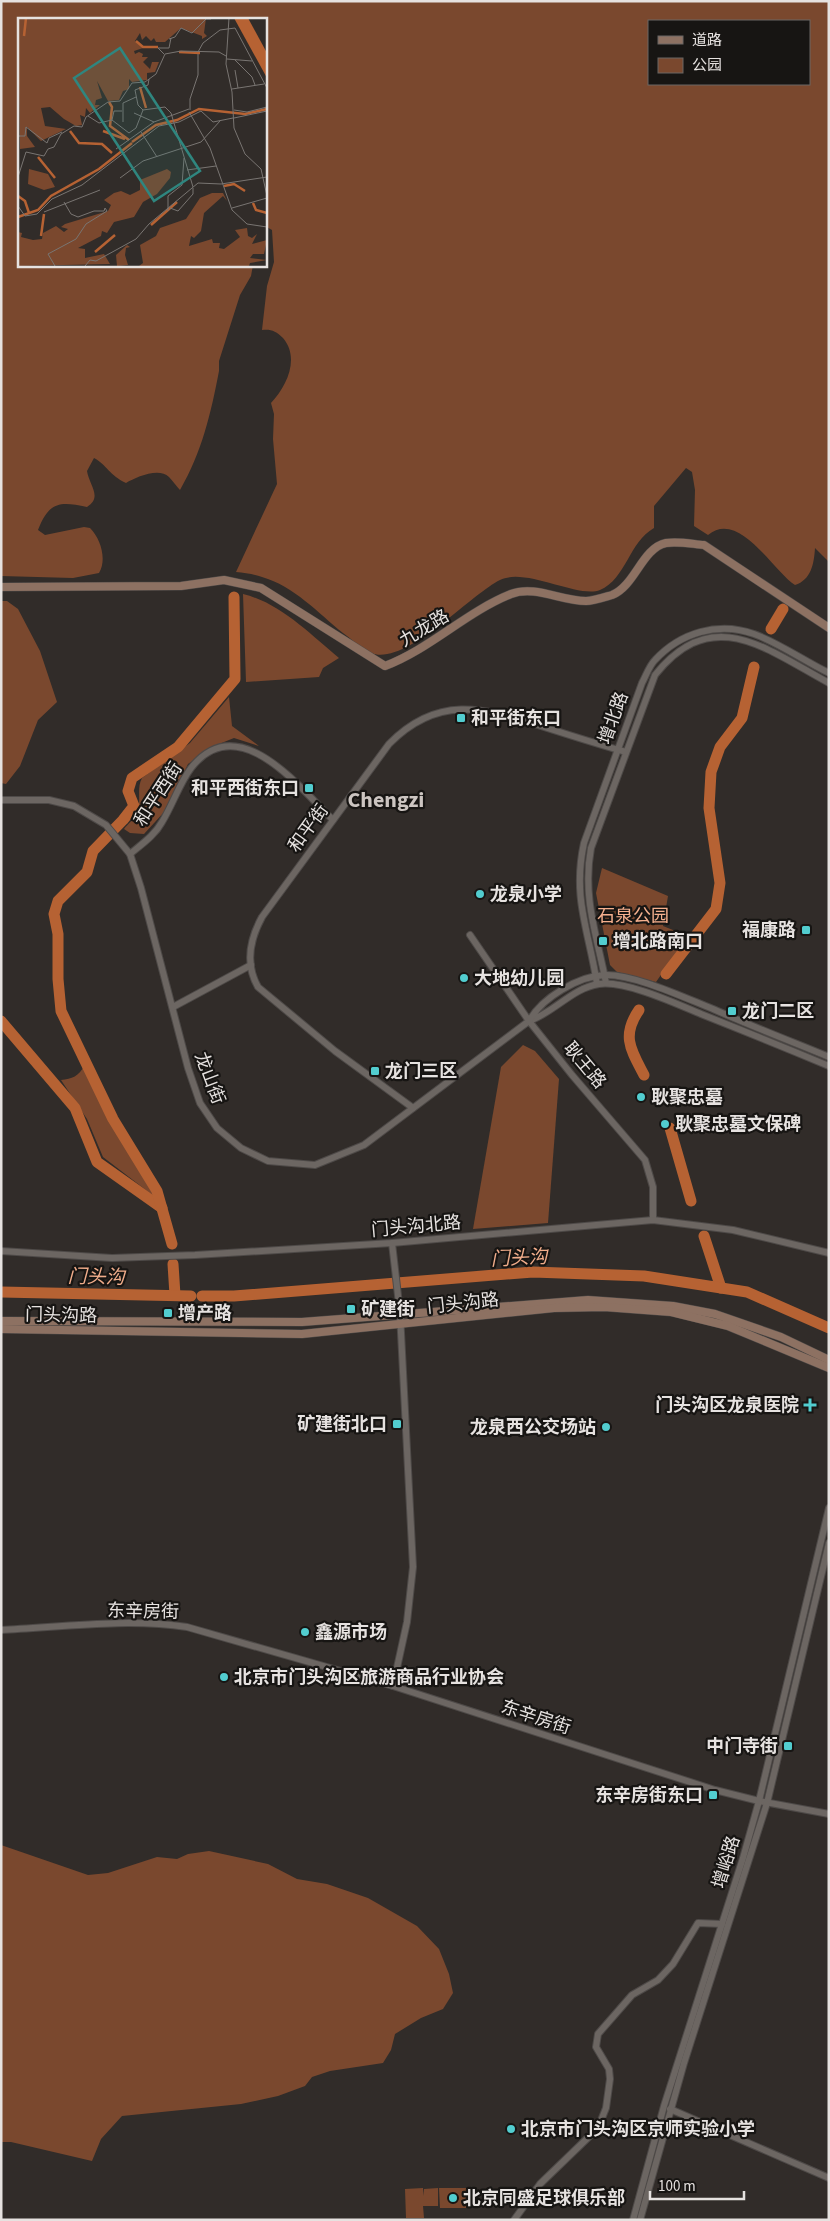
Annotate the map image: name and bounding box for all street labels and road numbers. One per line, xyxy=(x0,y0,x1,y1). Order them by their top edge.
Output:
street label: 九龙路 xyxy=(395,604,454,653)
street label: 增北路 xyxy=(592,689,634,748)
street label: 和平西街 xyxy=(128,757,189,831)
street label: 和平街 xyxy=(282,799,334,857)
street label: 耿王路 xyxy=(558,1037,612,1094)
street label: 龙山街 xyxy=(188,1048,231,1108)
street label: 门头沟北路 xyxy=(370,1210,462,1243)
street label: 门头沟路 xyxy=(426,1287,500,1320)
street label: 门头沟路 xyxy=(25,1302,97,1329)
street label: 东辛房街 xyxy=(107,1598,179,1625)
street label: 东辛房街 xyxy=(498,1694,574,1740)
street label: 增峪路 xyxy=(707,1833,746,1892)

